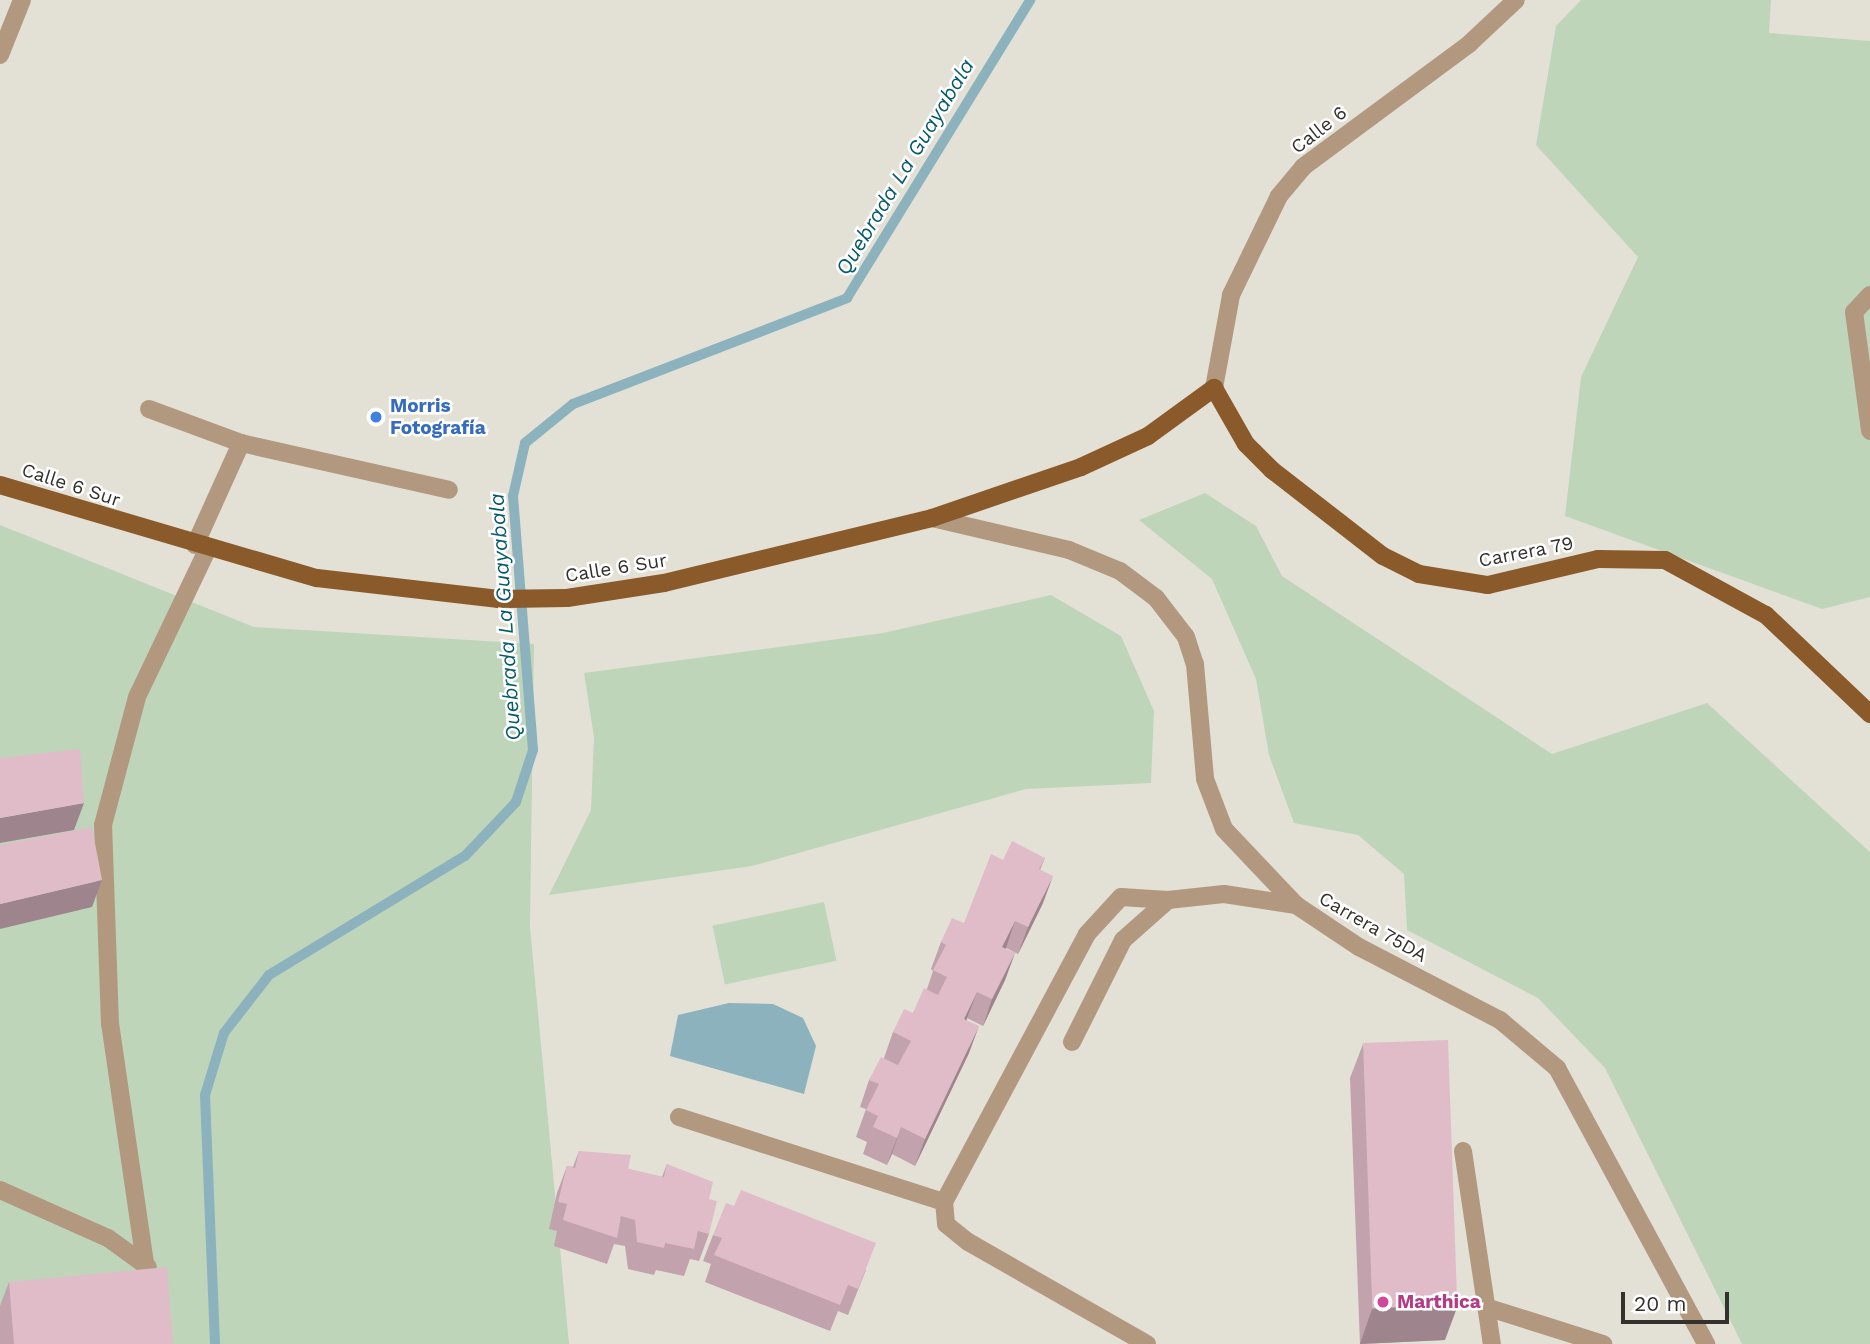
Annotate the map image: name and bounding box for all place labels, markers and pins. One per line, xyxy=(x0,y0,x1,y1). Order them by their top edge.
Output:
place label: Morris Fotografía xyxy=(390,395,486,439)
marker: Morris Fotografía xyxy=(368,409,384,425)
place label: Marthica xyxy=(1397,1291,1481,1313)
marker: Marthica xyxy=(1375,1294,1391,1310)

